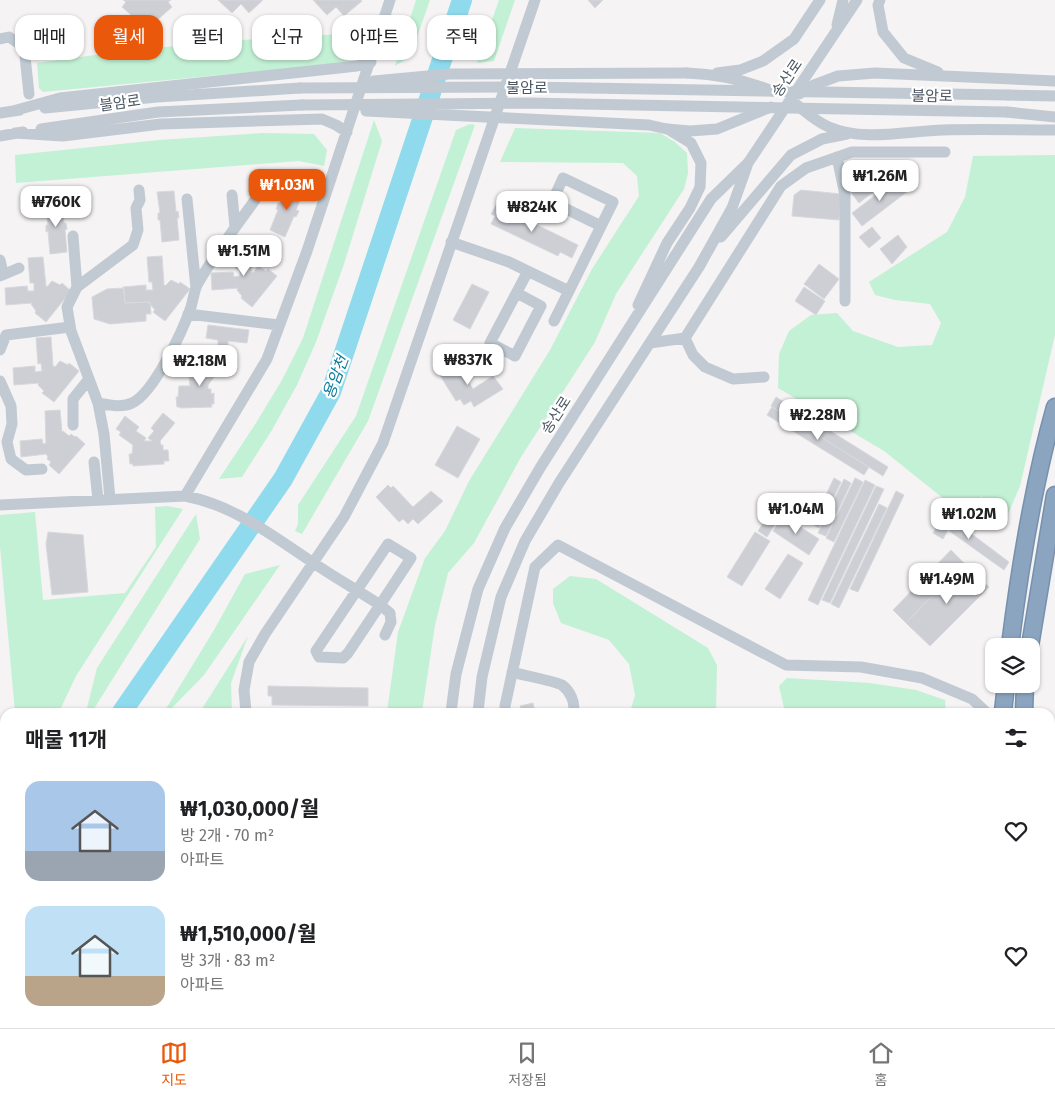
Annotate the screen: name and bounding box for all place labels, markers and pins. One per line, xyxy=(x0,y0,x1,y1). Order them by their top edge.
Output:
pin: ₩1.26M xyxy=(839,160,921,202)
pin: ₩1.03M xyxy=(246,168,328,211)
pin: ₩760K xyxy=(21,186,91,228)
pin: ₩824K xyxy=(497,190,567,233)
pin: ₩1.51M xyxy=(203,234,285,277)
pin: ₩2.18M xyxy=(159,344,241,387)
pin: ₩837K xyxy=(433,344,503,386)
pin: ₩2.28M xyxy=(777,398,859,441)
pin: ₩1.04M xyxy=(755,492,837,535)
pin: ₩1.02M xyxy=(928,498,1010,540)
pin: ₩1.49M xyxy=(906,562,988,605)

